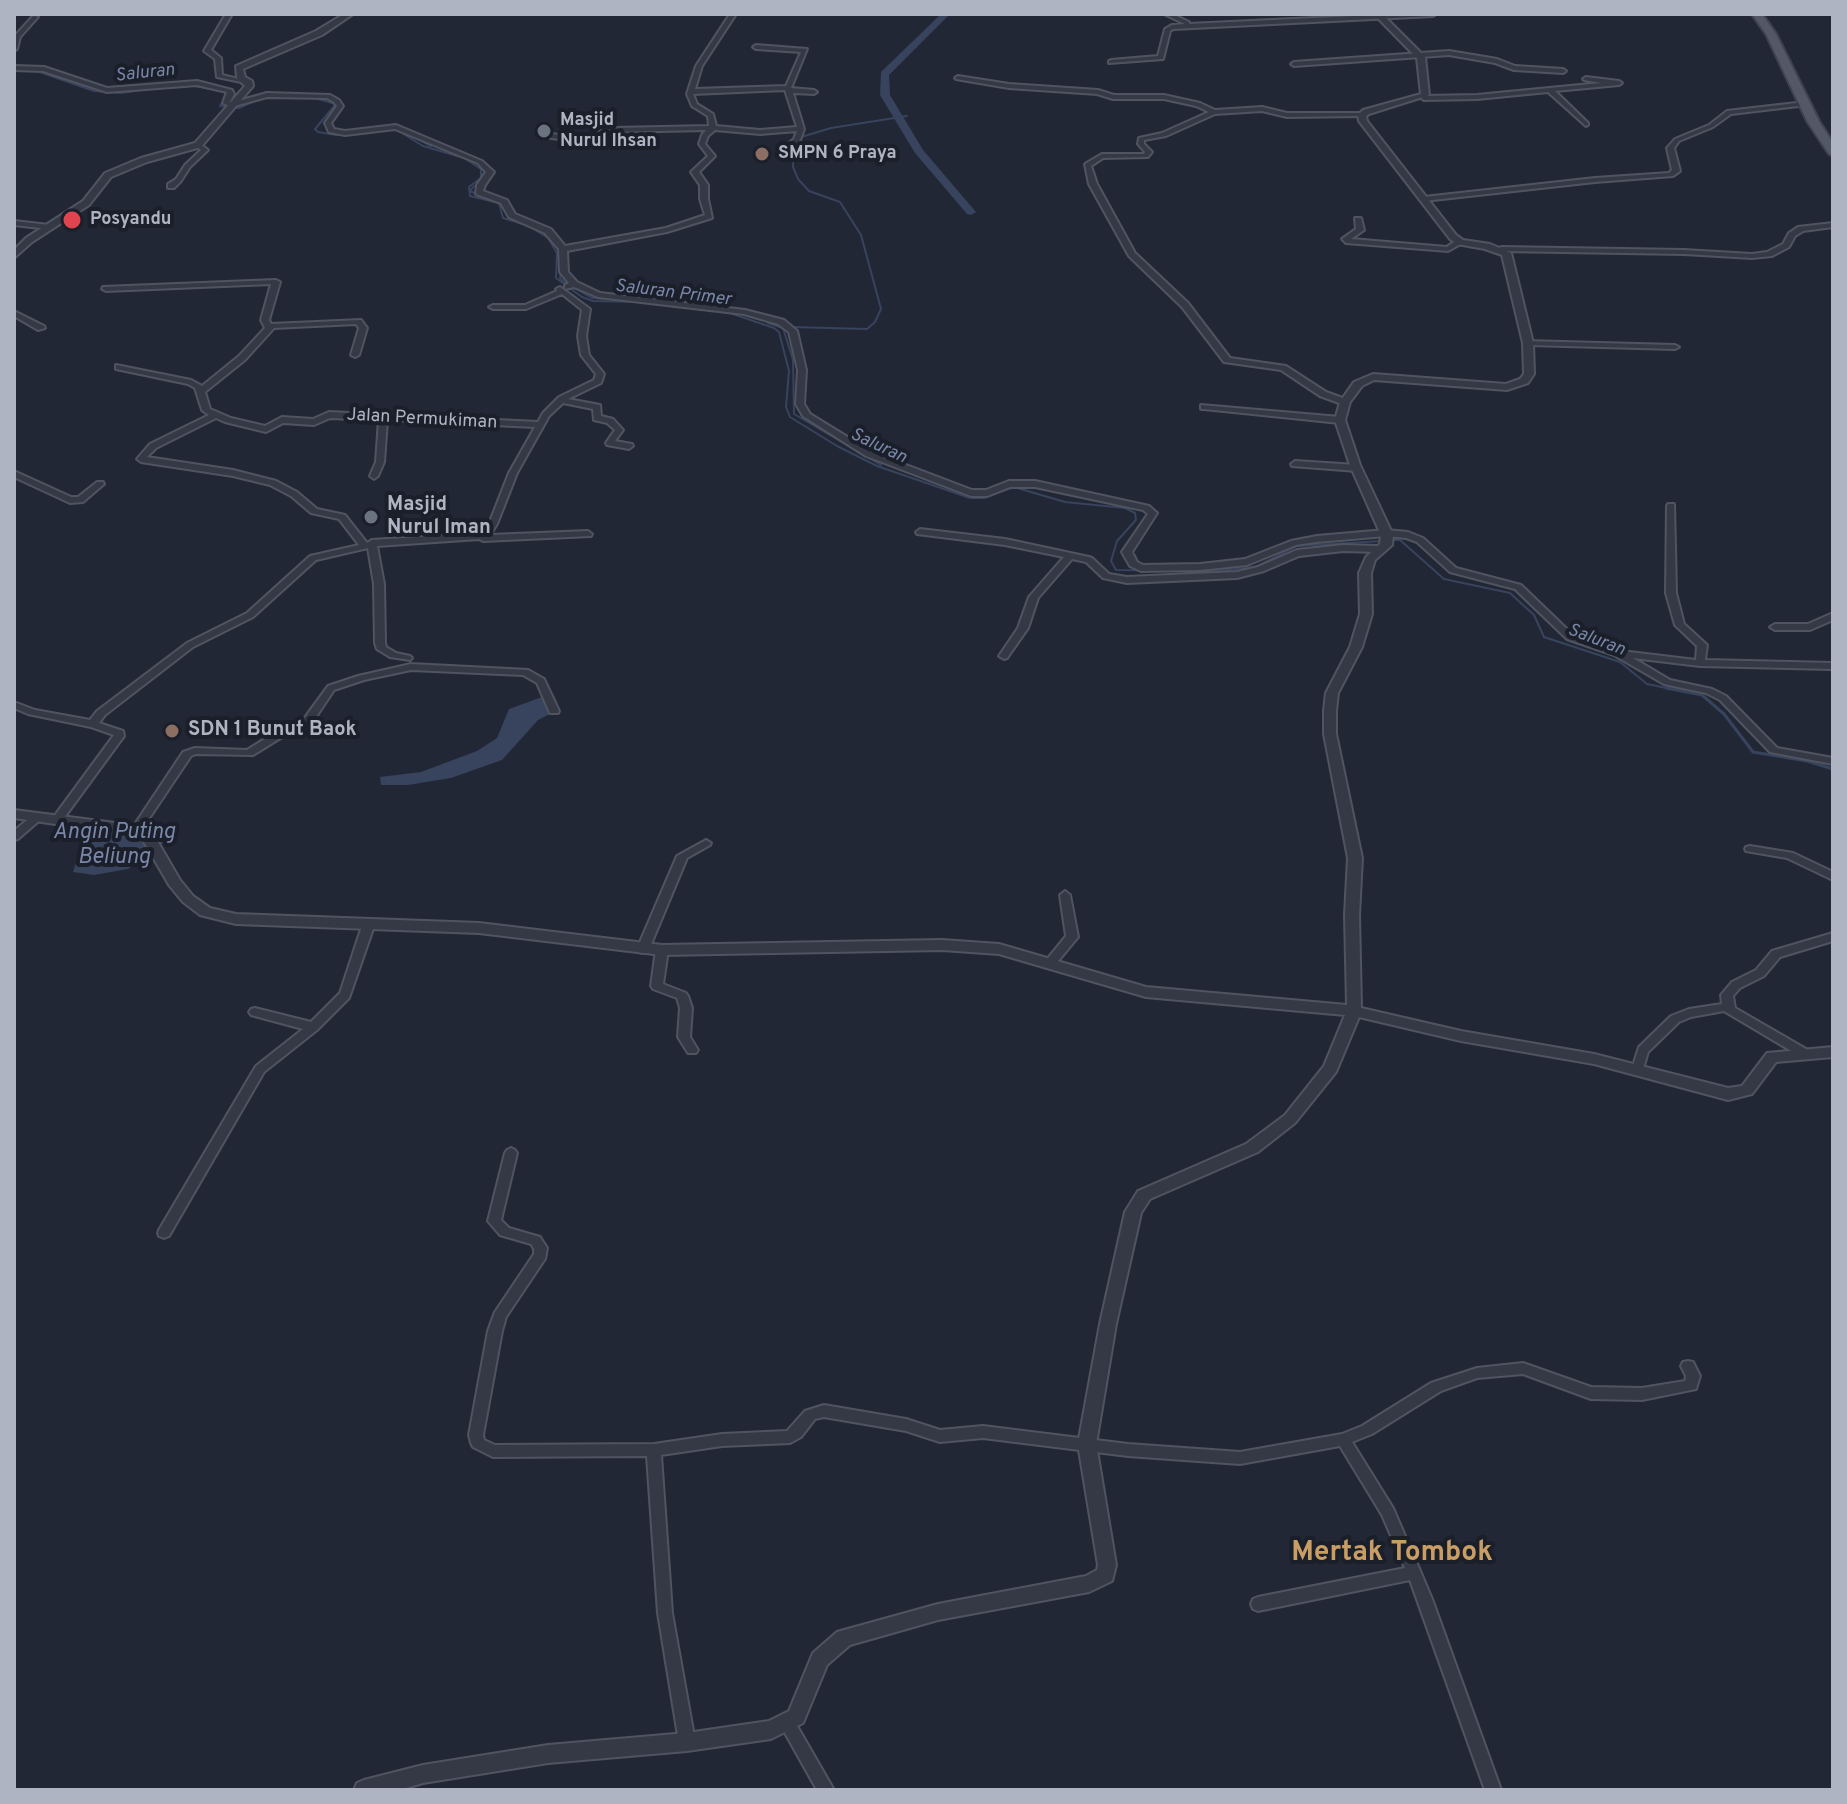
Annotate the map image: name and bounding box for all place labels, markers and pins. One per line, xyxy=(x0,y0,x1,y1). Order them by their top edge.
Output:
place label: Masjid Nurul Ihsan xyxy=(560,110,657,152)
marker: Masjid Nurul Ihsan xyxy=(535,122,553,140)
place label: SMPN 6 Praya xyxy=(778,143,897,165)
marker: SMPN 6 Praya xyxy=(753,145,771,163)
marker: Posyandu xyxy=(61,209,83,231)
place label: Posyandu xyxy=(90,209,171,231)
place label: Masjid Nurul Iman xyxy=(387,494,491,541)
marker: Masjid Nurul Iman xyxy=(362,508,380,526)
place label: SDN 1 Bunut Baok xyxy=(188,719,357,743)
marker: SDN 1 Bunut Baok xyxy=(163,722,181,740)

